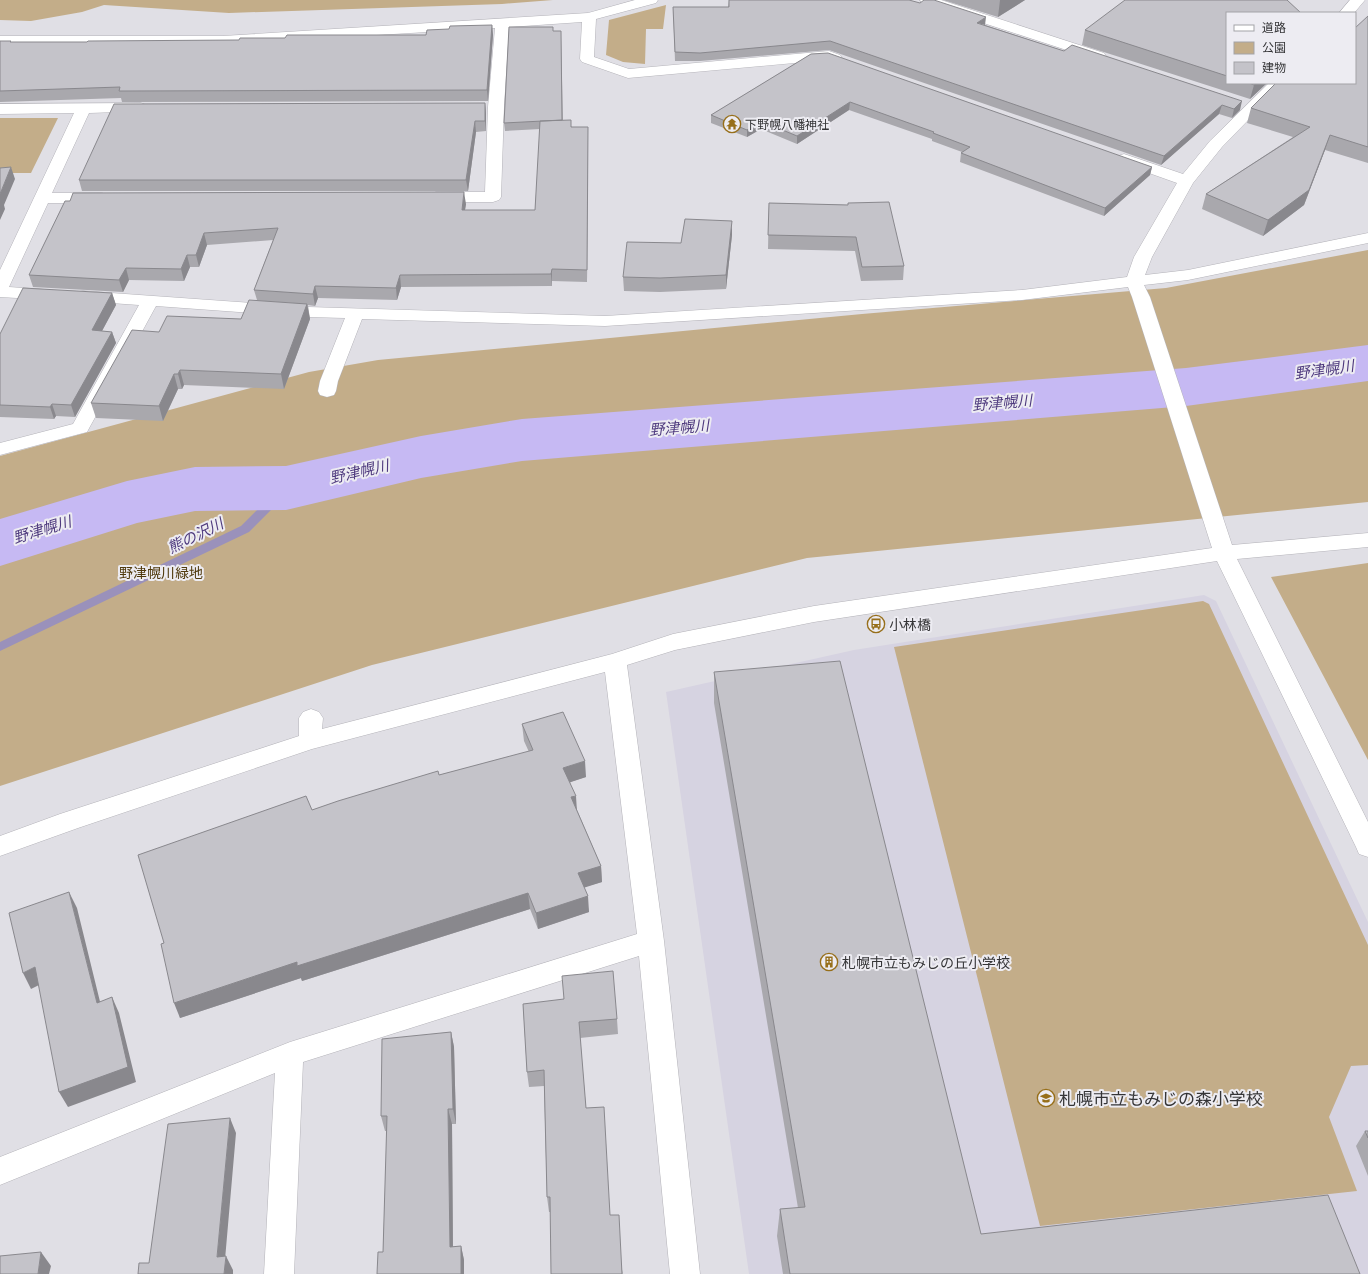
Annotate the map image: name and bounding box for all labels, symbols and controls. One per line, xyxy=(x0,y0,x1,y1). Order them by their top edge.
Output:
legend xyxy=(1226,12,1356,84)
text: 道路 xyxy=(1262,20,1286,35)
text: 公園 xyxy=(1262,40,1286,55)
text: 建物 xyxy=(1262,60,1286,75)
temple icon: 下野幌八幡神社 xyxy=(722,114,742,134)
place label: 下野幌八幡神社 xyxy=(745,117,829,132)
water label: 野津幌川 xyxy=(1293,356,1357,382)
water label: 野津幌川 xyxy=(971,390,1035,414)
water label: 野津幌川 xyxy=(648,415,712,439)
water label: 野津幌川 xyxy=(328,455,392,487)
water label: 野津幌川 xyxy=(11,511,75,546)
water label: 熊の沢川 xyxy=(164,513,228,556)
park label: 野津幌川緑地 xyxy=(119,564,203,581)
bus stop icon: 小林橋 xyxy=(866,614,886,634)
place label: 小林橋 xyxy=(889,616,931,633)
building icon: 札幌市立もみじの丘小学校 xyxy=(819,952,839,972)
place label: 札幌市立もみじの丘小学校 xyxy=(842,954,1010,971)
school or university icon: 札幌市立もみじの森小学校 xyxy=(1036,1088,1056,1108)
place label: 札幌市立もみじの森小学校 xyxy=(1059,1088,1263,1109)

